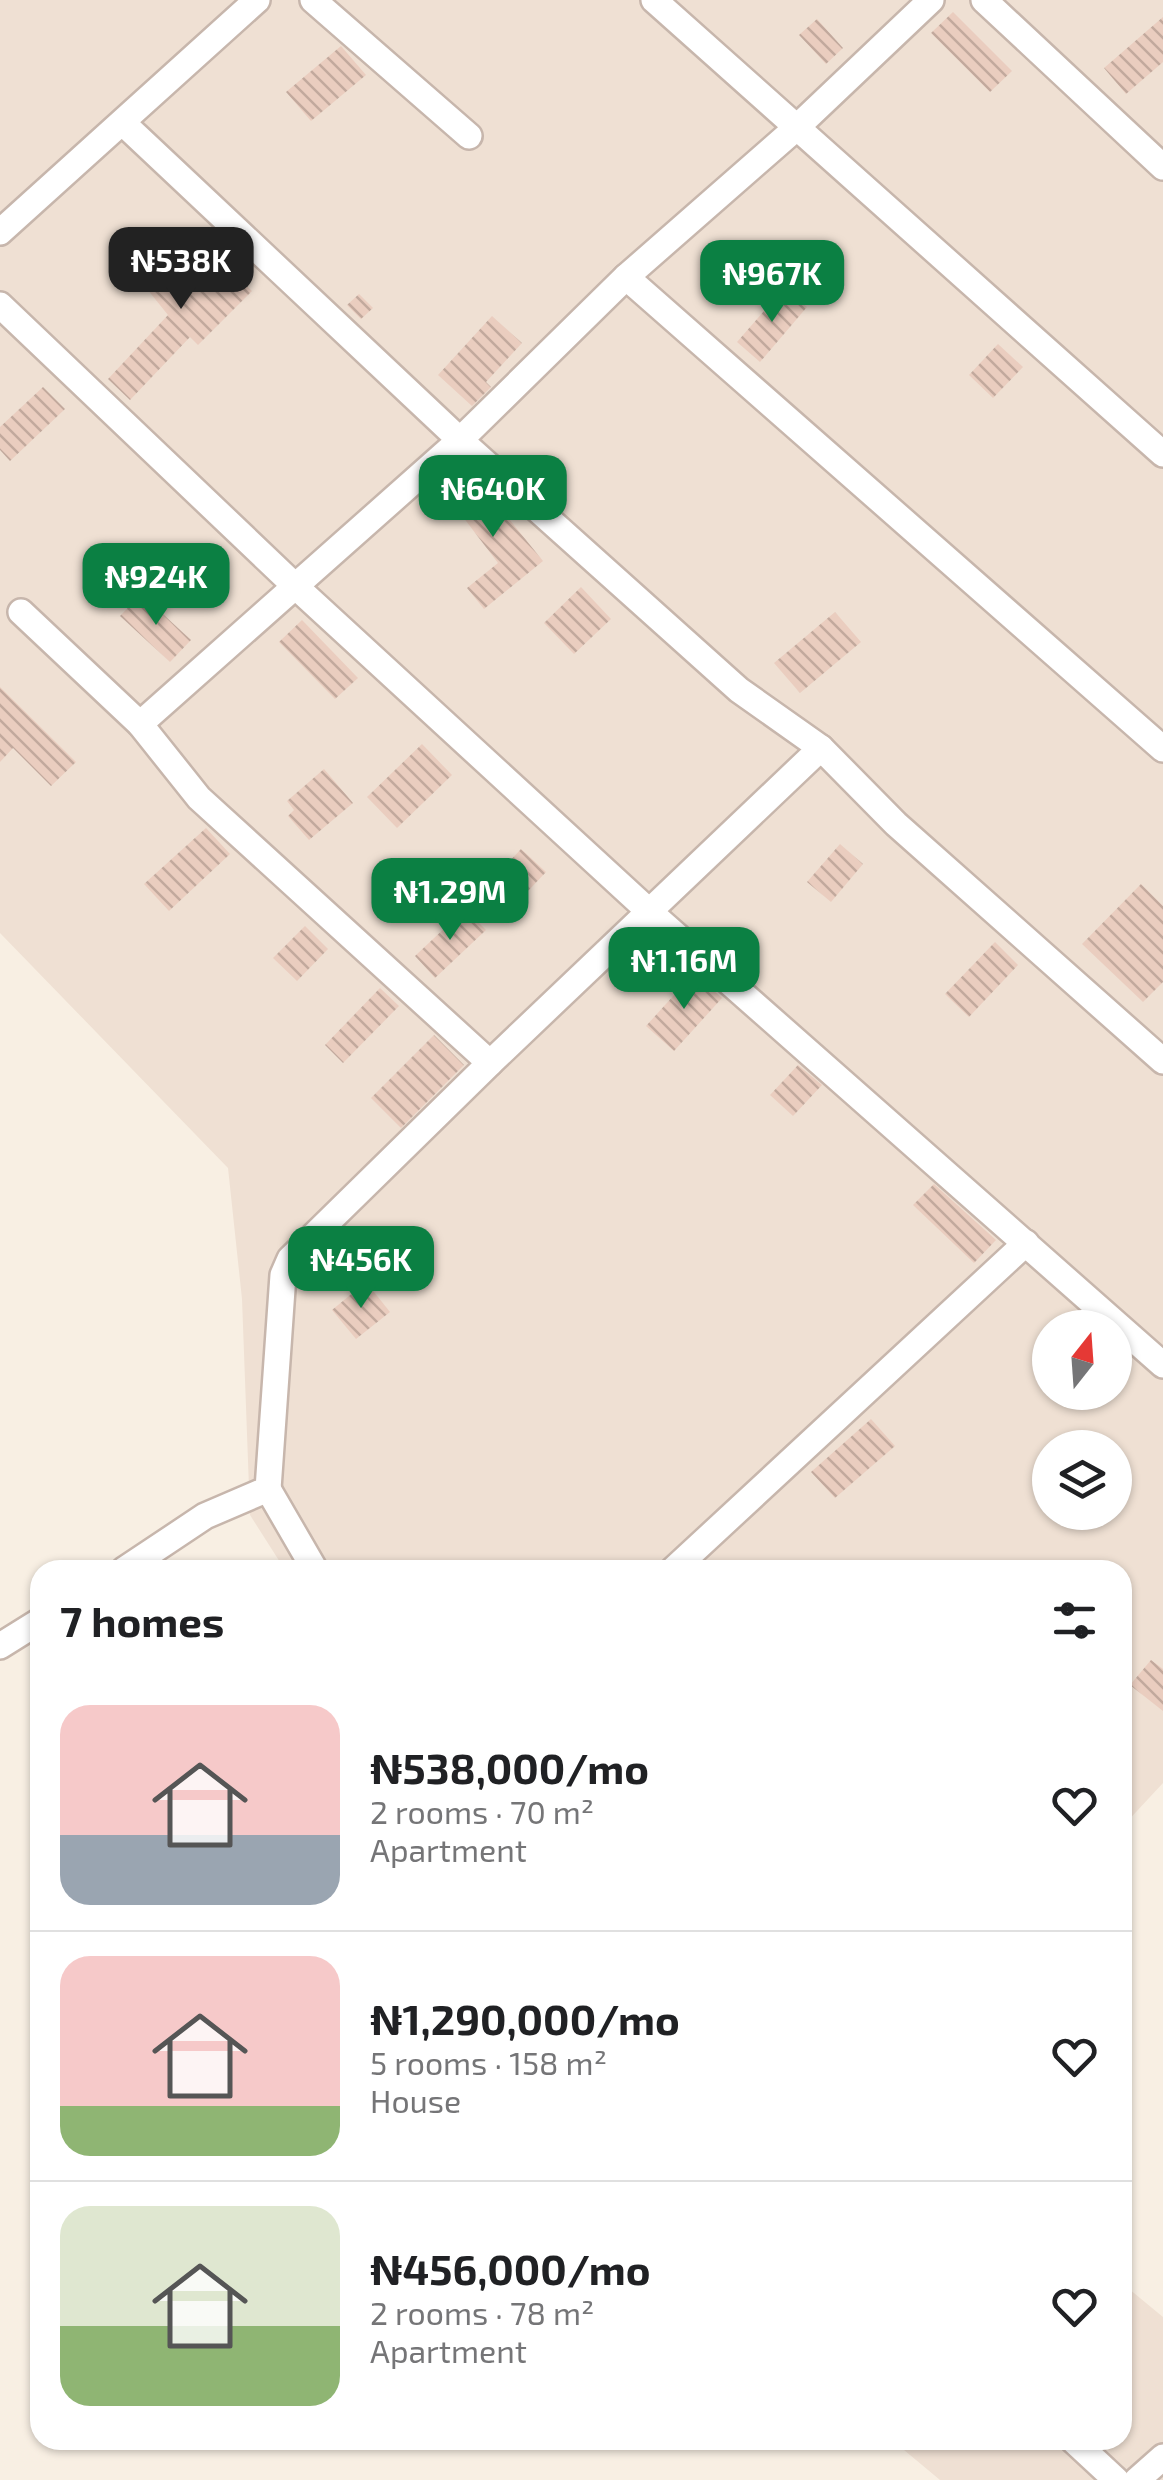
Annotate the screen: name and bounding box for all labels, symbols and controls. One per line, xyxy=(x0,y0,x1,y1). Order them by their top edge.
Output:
pin: ₦538K xyxy=(111,227,251,312)
text: ₦538K xyxy=(131,240,231,278)
pin: ₦967K xyxy=(702,240,842,325)
text: ₦967K xyxy=(722,253,822,291)
pin: ₦640K xyxy=(423,455,563,540)
text: ₦640K xyxy=(441,468,545,506)
pin: ₦924K xyxy=(86,543,226,628)
text: ₦924K xyxy=(105,556,207,594)
pin: ₦1.29M xyxy=(369,858,531,943)
text: ₦1.29M xyxy=(393,871,507,909)
pin: ₦1.16M xyxy=(603,927,765,1012)
text: ₦1.16M xyxy=(631,940,737,978)
pin: ₦456K xyxy=(291,1226,431,1311)
text: ₦456K xyxy=(310,1239,412,1277)
north arrow xyxy=(1032,1310,1132,1410)
map controls xyxy=(1032,1310,1132,1530)
button: layers xyxy=(1032,1430,1132,1530)
icon: filters xyxy=(1047,1593,1102,1648)
text: 7 homes xyxy=(60,1595,224,1645)
text: ₦538,000/mo xyxy=(370,1742,649,1792)
icon: home xyxy=(140,1745,260,1865)
icon: heart xyxy=(1047,1778,1102,1833)
text: 2 rooms · 70 m² xyxy=(370,1792,594,1830)
text: Apartment xyxy=(370,1830,527,1868)
text: ₦1,290,000/mo xyxy=(370,1993,680,2043)
icon: home xyxy=(140,1996,260,2116)
icon: heart xyxy=(1047,2029,1102,2084)
text: 5 rooms · 158 m² xyxy=(370,2043,607,2081)
text: House xyxy=(370,2081,461,2119)
text: ₦456,000/mo xyxy=(370,2243,651,2293)
icon: home xyxy=(140,2246,260,2366)
icon: heart xyxy=(1047,2279,1102,2334)
text: 2 rooms · 78 m² xyxy=(370,2293,594,2331)
text: Apartment xyxy=(370,2331,527,2369)

